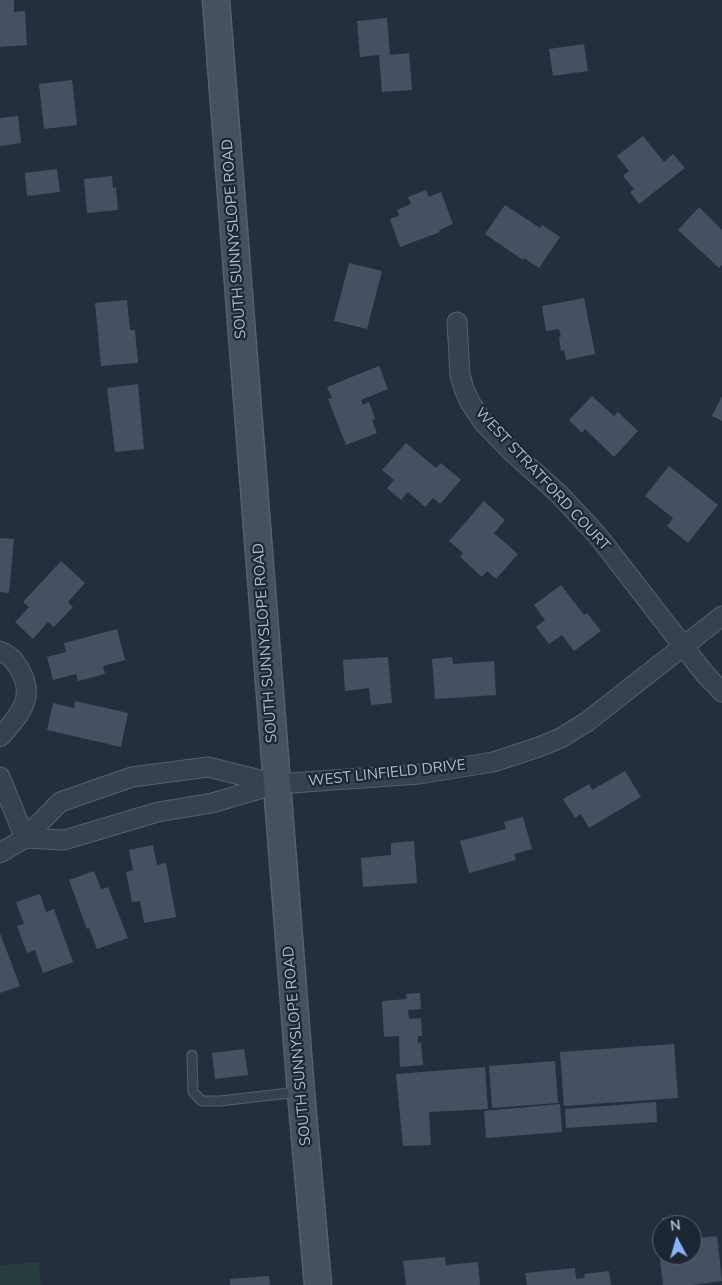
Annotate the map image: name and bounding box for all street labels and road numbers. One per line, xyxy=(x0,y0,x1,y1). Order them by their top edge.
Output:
street label: SOUTH SUNNYSLOPE ROAD xyxy=(219,138,251,340)
street label: WEST STRATFORD COURT xyxy=(471,405,613,555)
street label: SOUTH SUNNYSLOPE ROAD xyxy=(250,542,282,744)
street label: WEST LINFIELD DRIVE xyxy=(307,757,467,791)
street label: SOUTH SUNNYSLOPE ROAD xyxy=(280,945,316,1147)

